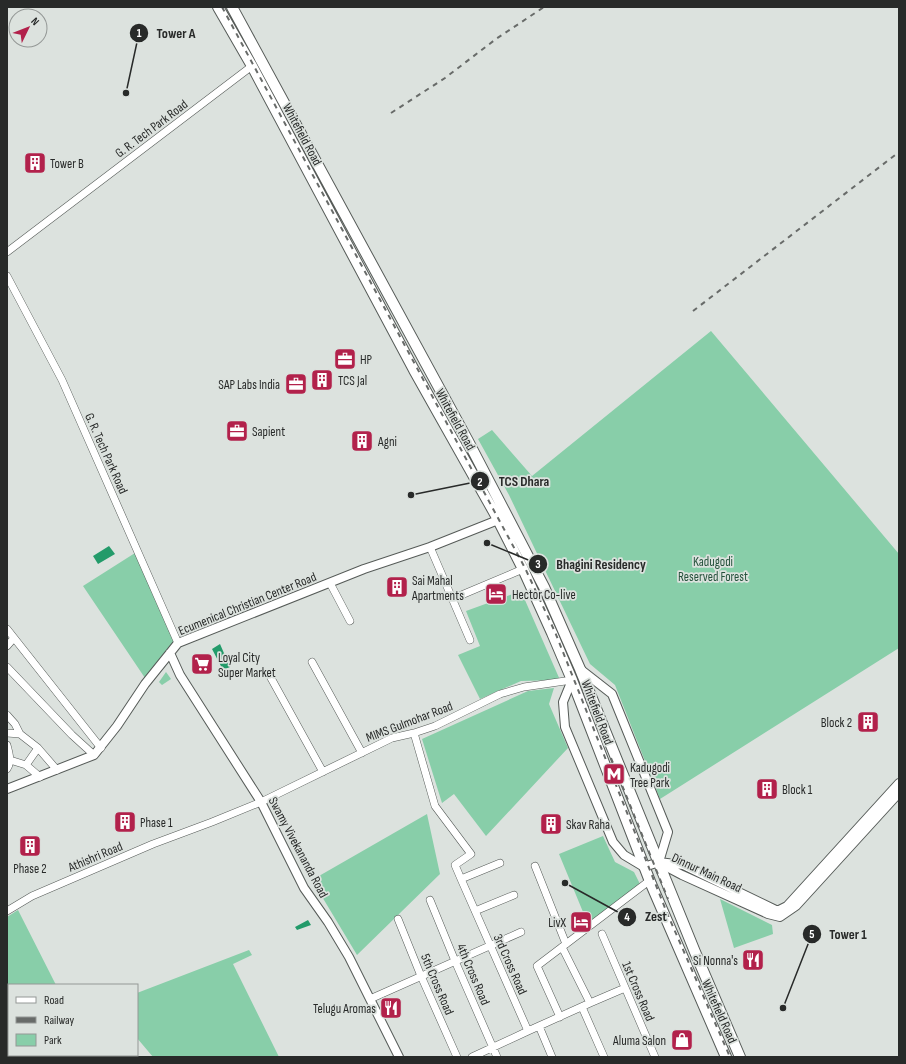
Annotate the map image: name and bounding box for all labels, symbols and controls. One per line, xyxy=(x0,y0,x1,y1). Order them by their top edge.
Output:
north arrow xyxy=(8,8,48,48)
text: N xyxy=(28,15,42,28)
callout: Tower A xyxy=(129,20,204,46)
text: Tower A xyxy=(157,25,196,42)
text: 1 xyxy=(137,26,142,41)
street label: G. R. Tech Park Road xyxy=(112,96,191,161)
street label: Whitefield Road xyxy=(279,101,325,168)
building icon: Tower B xyxy=(22,150,48,176)
place label: Tower B xyxy=(50,156,84,172)
office icon: HP xyxy=(332,346,358,372)
place label: HP xyxy=(360,352,373,368)
building icon: TCS Jal xyxy=(309,367,335,393)
office icon: SAP Labs India xyxy=(283,371,309,397)
place label: TCS Jal xyxy=(338,373,367,389)
place label: SAP Labs India xyxy=(218,377,280,393)
street label: Whitefield Road xyxy=(432,386,479,453)
street label: G. R. Tech Park Road xyxy=(81,411,131,496)
office icon: Sapient xyxy=(224,418,250,444)
place label: Sapient xyxy=(252,424,285,440)
building icon: Agni xyxy=(349,428,375,454)
place label: Agni xyxy=(377,434,397,450)
callout: TCS Dhara xyxy=(470,468,557,494)
text: TCS Dhara xyxy=(499,473,550,490)
text: 2 xyxy=(477,475,483,490)
callout: Bhagini Residency xyxy=(528,551,653,577)
park label: Kadugodi Reserved Forest xyxy=(678,554,748,585)
text: Bhagini Residency xyxy=(556,556,646,573)
text: 3 xyxy=(535,557,541,572)
street label: Ecumenical Christian Center Road xyxy=(176,569,319,639)
place label: Sai Mahal Apartments xyxy=(411,573,464,604)
building icon: Sai Mahal Apartments xyxy=(384,574,410,600)
hotel icon: Hector Co-live xyxy=(483,581,509,607)
place label: Hector Co-live xyxy=(512,587,576,603)
place label: Loyal City Super Market xyxy=(218,650,276,681)
supermarket icon: Loyal City Super Market xyxy=(189,651,215,677)
street label: Whitefield Road xyxy=(577,678,617,747)
street label: MIMS Gulmohar Road xyxy=(364,698,455,746)
building icon: Block 2 xyxy=(855,709,881,735)
place label: Block 2 xyxy=(821,715,852,731)
place label: Kadugodi Tree Park xyxy=(630,760,670,791)
metro station icon: Kadugodi Tree Park xyxy=(601,761,627,787)
building icon: Block 1 xyxy=(754,776,780,802)
place label: Block 1 xyxy=(782,782,813,798)
street label: Swamy Vivekananda Road xyxy=(265,794,331,901)
building icon: Phase 1 xyxy=(112,809,138,835)
building icon: Skav Raha xyxy=(538,811,564,837)
place label: Phase 1 xyxy=(140,815,173,831)
place label: Skav Raha xyxy=(566,817,610,833)
building icon: Phase 2 xyxy=(17,833,43,859)
street label: Athishri Road xyxy=(65,838,125,876)
street label: Dinnur Main Road xyxy=(669,850,744,896)
place label: Phase 2 xyxy=(13,861,47,877)
callout: Zest xyxy=(617,904,675,930)
text: Zest xyxy=(645,908,667,925)
hotel icon: LivX xyxy=(568,909,594,935)
text: 4 xyxy=(624,910,630,925)
place label: LivX xyxy=(548,915,567,931)
callout: Tower 1 xyxy=(802,921,875,947)
text: Tower 1 xyxy=(829,926,867,943)
text: 5 xyxy=(809,927,815,942)
street label: 3rd Cross Road xyxy=(490,932,531,997)
street label: 4th Cross Road xyxy=(453,941,493,1007)
restaurant icon: Si Nonna's xyxy=(740,947,766,973)
street label: 5th Cross Road xyxy=(417,951,457,1017)
place label: Si Nonna's xyxy=(693,953,738,969)
street label: 1st Cross Road xyxy=(618,959,658,1024)
street label: Whitefield Road xyxy=(698,977,740,1046)
legend xyxy=(8,984,138,1056)
text: Road xyxy=(44,993,64,1008)
restaurant icon: Telugu Aromas xyxy=(378,995,404,1021)
place label: Telugu Aromas xyxy=(313,1001,376,1017)
text: Railway xyxy=(44,1013,75,1028)
shop icon: Aluma Salon xyxy=(669,1027,695,1053)
text: Park xyxy=(44,1033,62,1048)
place label: Aluma Salon xyxy=(612,1033,666,1049)

